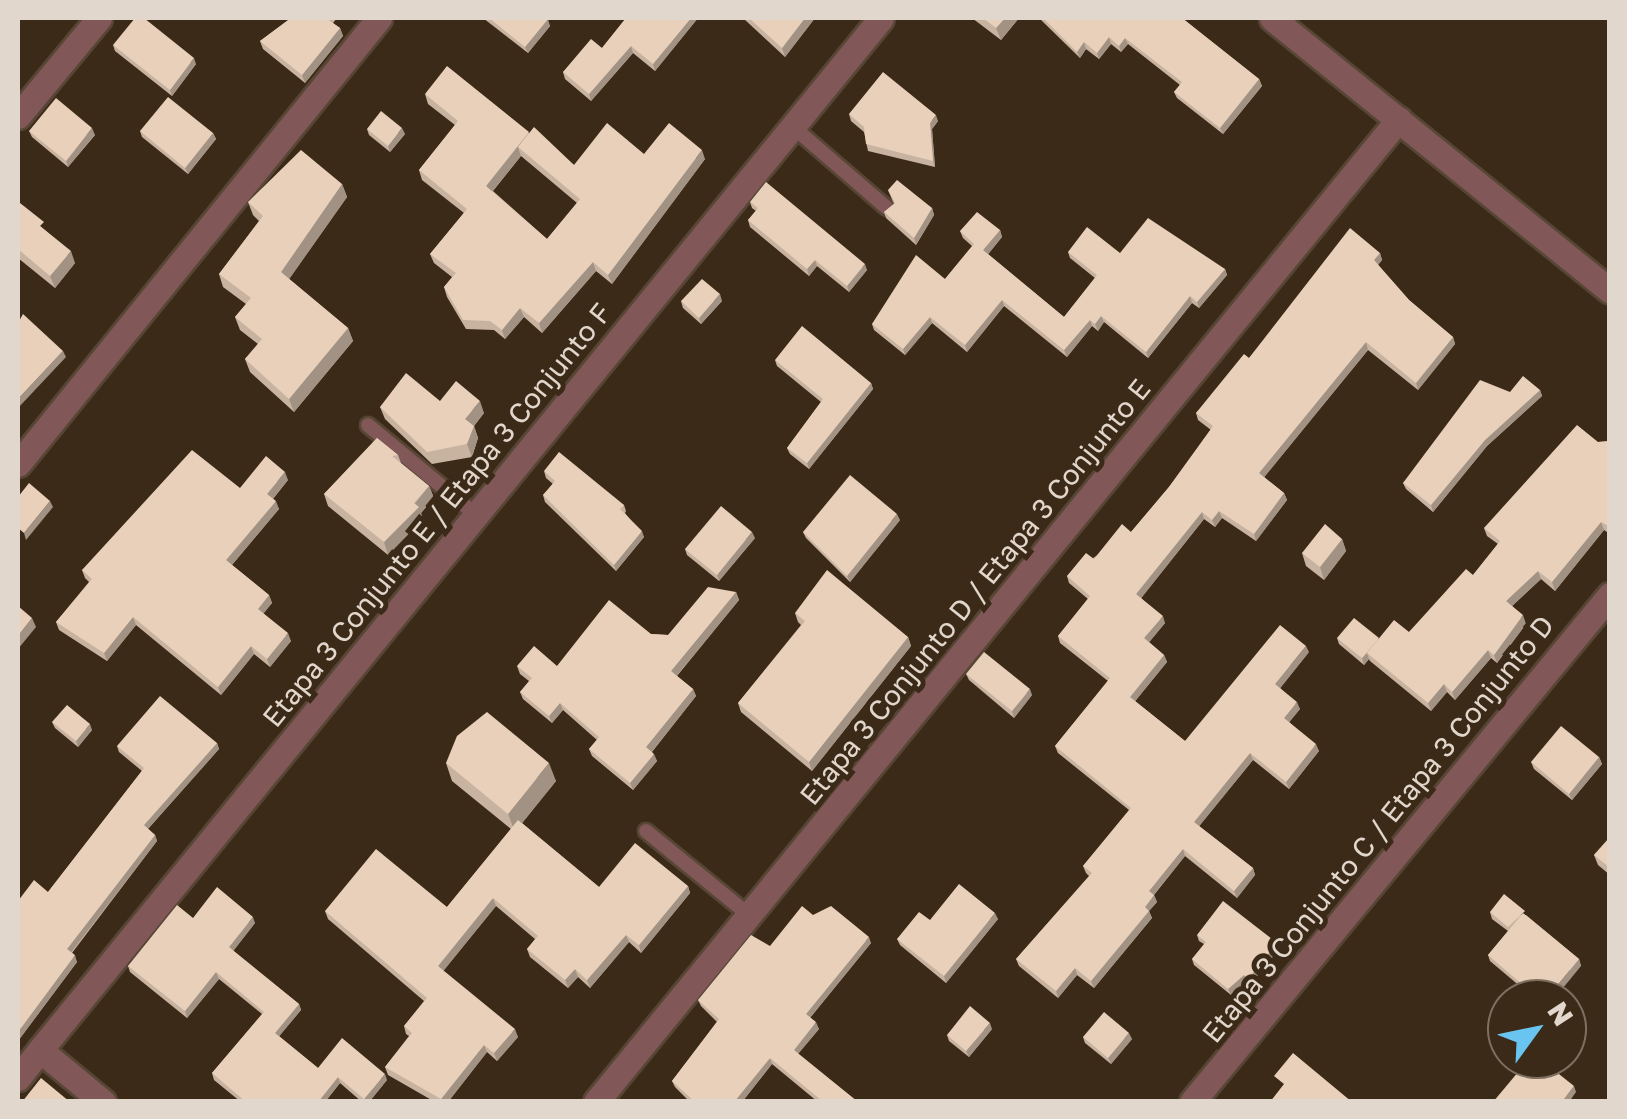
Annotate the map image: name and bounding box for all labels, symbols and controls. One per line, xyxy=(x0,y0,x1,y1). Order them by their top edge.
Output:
street label: Etapa 3 Conjunto E / Etapa 3 Conjunto F xyxy=(256,296,618,734)
street label: Etapa 3 Conjunto D / Etapa 3 Conjunto E xyxy=(793,372,1157,812)
street label: Etapa 3 Conjunto C / Etapa 3 Conjunto D xyxy=(1195,609,1561,1049)
north arrow xyxy=(1487,979,1587,1079)
text: N xyxy=(1541,996,1581,1031)

